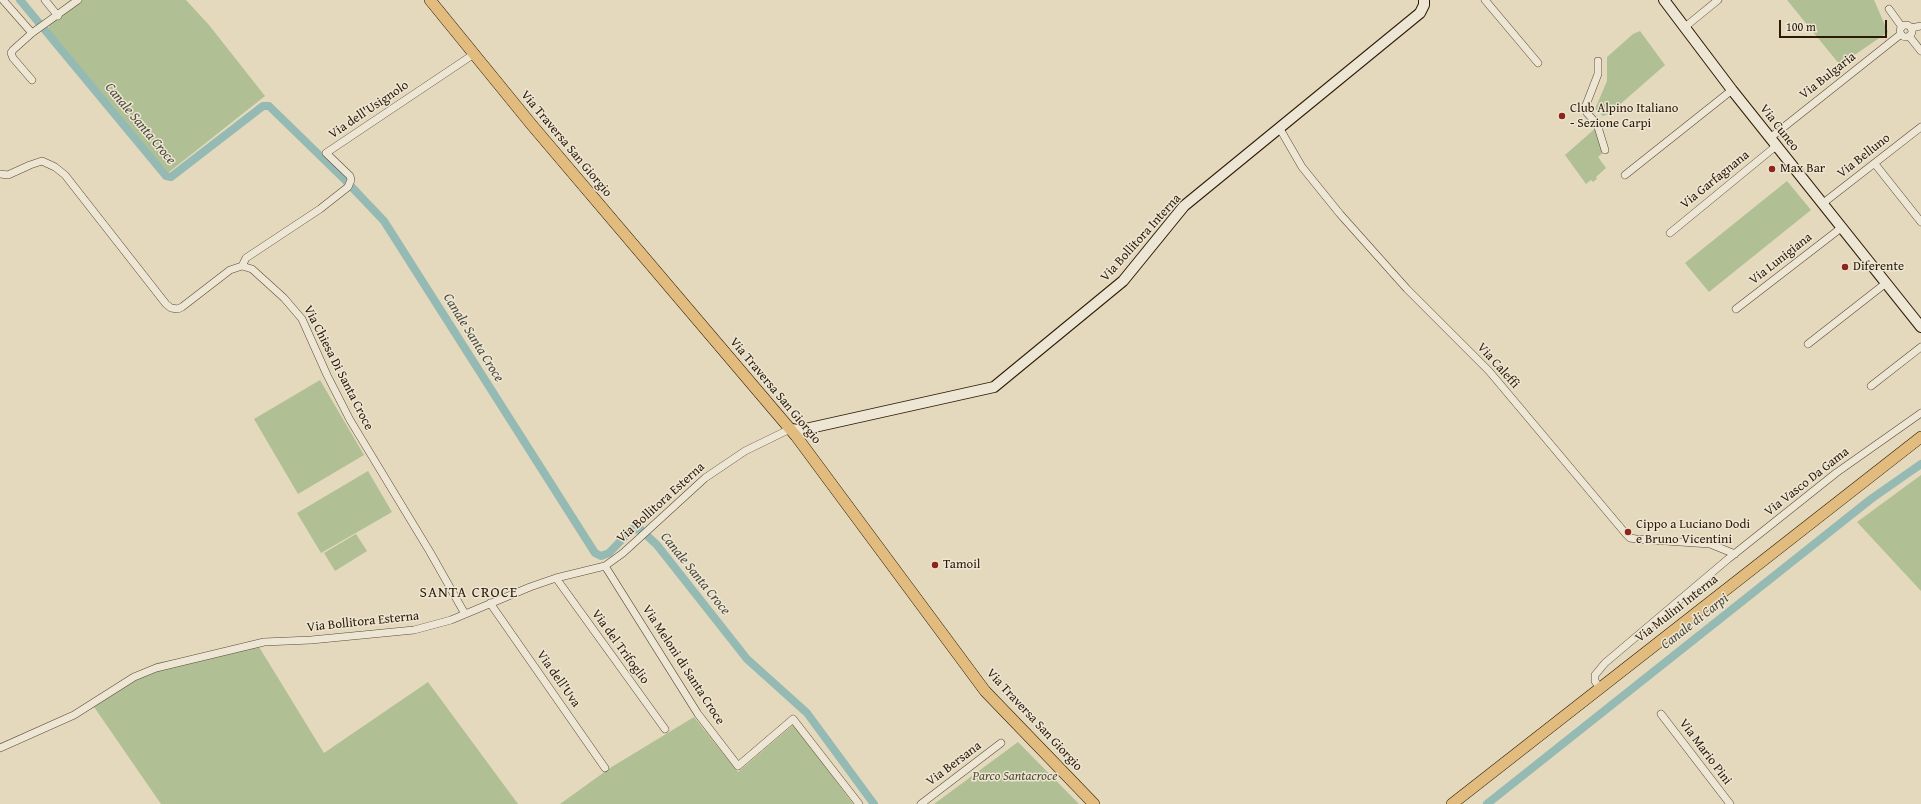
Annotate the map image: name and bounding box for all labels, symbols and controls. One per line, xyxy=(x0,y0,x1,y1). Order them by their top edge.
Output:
scale bar xyxy=(1781,12,1889,38)
text: 100 m xyxy=(1786,18,1816,35)
street label: Via Bulgaria xyxy=(1797,49,1859,103)
street label: Via dell'Usignolo xyxy=(326,78,412,142)
water label: Canale Santa Croce xyxy=(101,80,179,168)
street label: Via Traversa San Giorgio xyxy=(517,88,615,200)
place label: Club Alpino Italiano - Sezione Carpi xyxy=(1570,101,1678,132)
street label: Via Cuneo xyxy=(1756,101,1802,155)
marker: Club Alpino Italiano - Sezione Carpi xyxy=(1557,111,1567,121)
street label: Via Belluno xyxy=(1834,130,1894,182)
street label: Via Garfagnana xyxy=(1677,148,1753,212)
place label: Max Bar xyxy=(1780,161,1825,177)
marker: Max Bar xyxy=(1767,164,1777,174)
street label: Via Bollitora Interna xyxy=(1098,191,1184,285)
street label: Via Lunigiana xyxy=(1747,230,1815,288)
place label: Diferente xyxy=(1853,259,1904,275)
marker: Diferente xyxy=(1840,262,1850,272)
water label: Canale Santa Croce xyxy=(439,290,507,386)
street label: Via Chiesa Di Santa Croce xyxy=(300,303,376,433)
street label: Via Traversa San Giorgio xyxy=(726,335,824,447)
street label: Via Caleffi xyxy=(1473,340,1523,392)
street label: Via Vasco Da Gama xyxy=(1762,444,1852,520)
street label: Via Bollitora Esterna xyxy=(614,459,708,547)
place label: Cippo a Luciano Dodi e Bruno Vicentini xyxy=(1636,517,1750,548)
marker: Cippo a Luciano Dodi e Bruno Vicentini xyxy=(1623,527,1633,537)
water label: Canale Santa Croce xyxy=(657,529,733,619)
place label: Tamoil xyxy=(943,557,980,573)
marker: Tamoil xyxy=(930,560,940,570)
street label: Via Mulini Interna xyxy=(1632,572,1722,646)
district label: SANTA CROCE xyxy=(420,584,518,602)
water label: Canale di Carpi xyxy=(1658,591,1732,653)
street label: Via Meloni di Santa Croce xyxy=(638,602,728,728)
street label: Via del Trifoglio xyxy=(588,607,652,687)
street label: Via Bollitora Esterna xyxy=(306,608,420,636)
street label: Via dell'Uva xyxy=(533,648,583,710)
street label: Via Traversa San Giorgio xyxy=(983,666,1085,774)
street label: Via Mario Pini xyxy=(1675,716,1735,788)
street label: Via Bersana xyxy=(923,738,985,790)
park label: Parco Santacroce xyxy=(973,769,1057,785)

